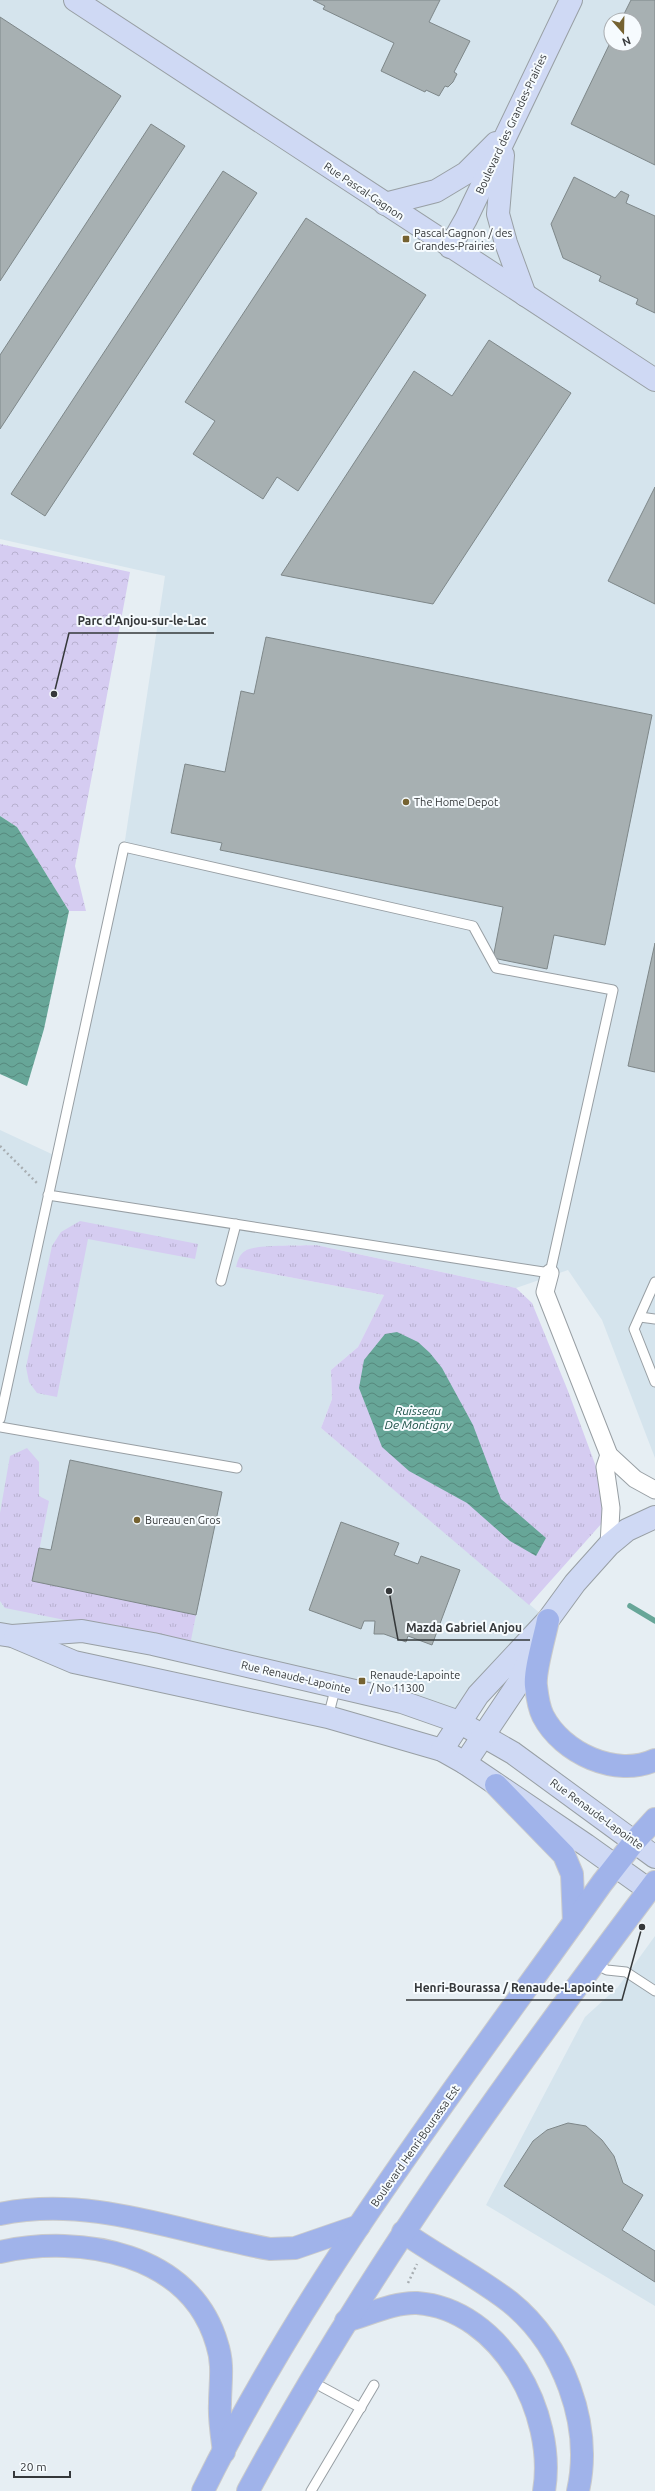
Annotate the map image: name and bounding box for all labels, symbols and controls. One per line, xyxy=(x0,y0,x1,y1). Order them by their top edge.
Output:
north arrow xyxy=(603,12,643,52)
text: N xyxy=(621,34,632,48)
street label: Boulevard des Grandes-Prairies xyxy=(473,52,549,196)
street label: Rue Pascal-Gagnon xyxy=(322,160,406,222)
place label: Pascal-Gagnon / des Grandes-Prairies xyxy=(414,227,513,252)
marker: Pascal-Gagnon / des Grandes-Prairies xyxy=(401,234,411,244)
callout: Parc d'Anjou-sur-le-Lac xyxy=(69,609,214,633)
text: Parc d'Anjou-sur-le-Lac xyxy=(77,614,207,627)
place label: The Home Depot xyxy=(414,796,499,808)
marker: The Home Depot xyxy=(401,797,411,807)
water label: Ruisseau De Montigny xyxy=(384,1404,452,1431)
place label: Bureau en Gros xyxy=(145,1514,221,1526)
marker: Bureau en Gros xyxy=(132,1515,142,1525)
callout: Mazda Gabriel Anjou xyxy=(398,1616,530,1640)
text: Mazda Gabriel Anjou xyxy=(406,1621,522,1634)
street label: Rue Renaude-Lapointe xyxy=(240,1659,352,1695)
place label: Renaude-Lapointe / No 11300 xyxy=(369,1669,460,1694)
marker: Renaude-Lapointe / No 11300 xyxy=(357,1676,367,1686)
street label: Rue Renaude-Lapointe xyxy=(548,1776,646,1852)
callout: Henri-Bourassa / Renaude-Lapointe xyxy=(406,1976,622,2000)
text: Henri-Bourassa / Renaude-Lapointe xyxy=(414,1981,614,1994)
street label: Boulevard Henri-Bourassa Est xyxy=(368,2082,462,2209)
scale bar xyxy=(14,2453,70,2479)
text: 20 m xyxy=(20,2460,47,2473)

